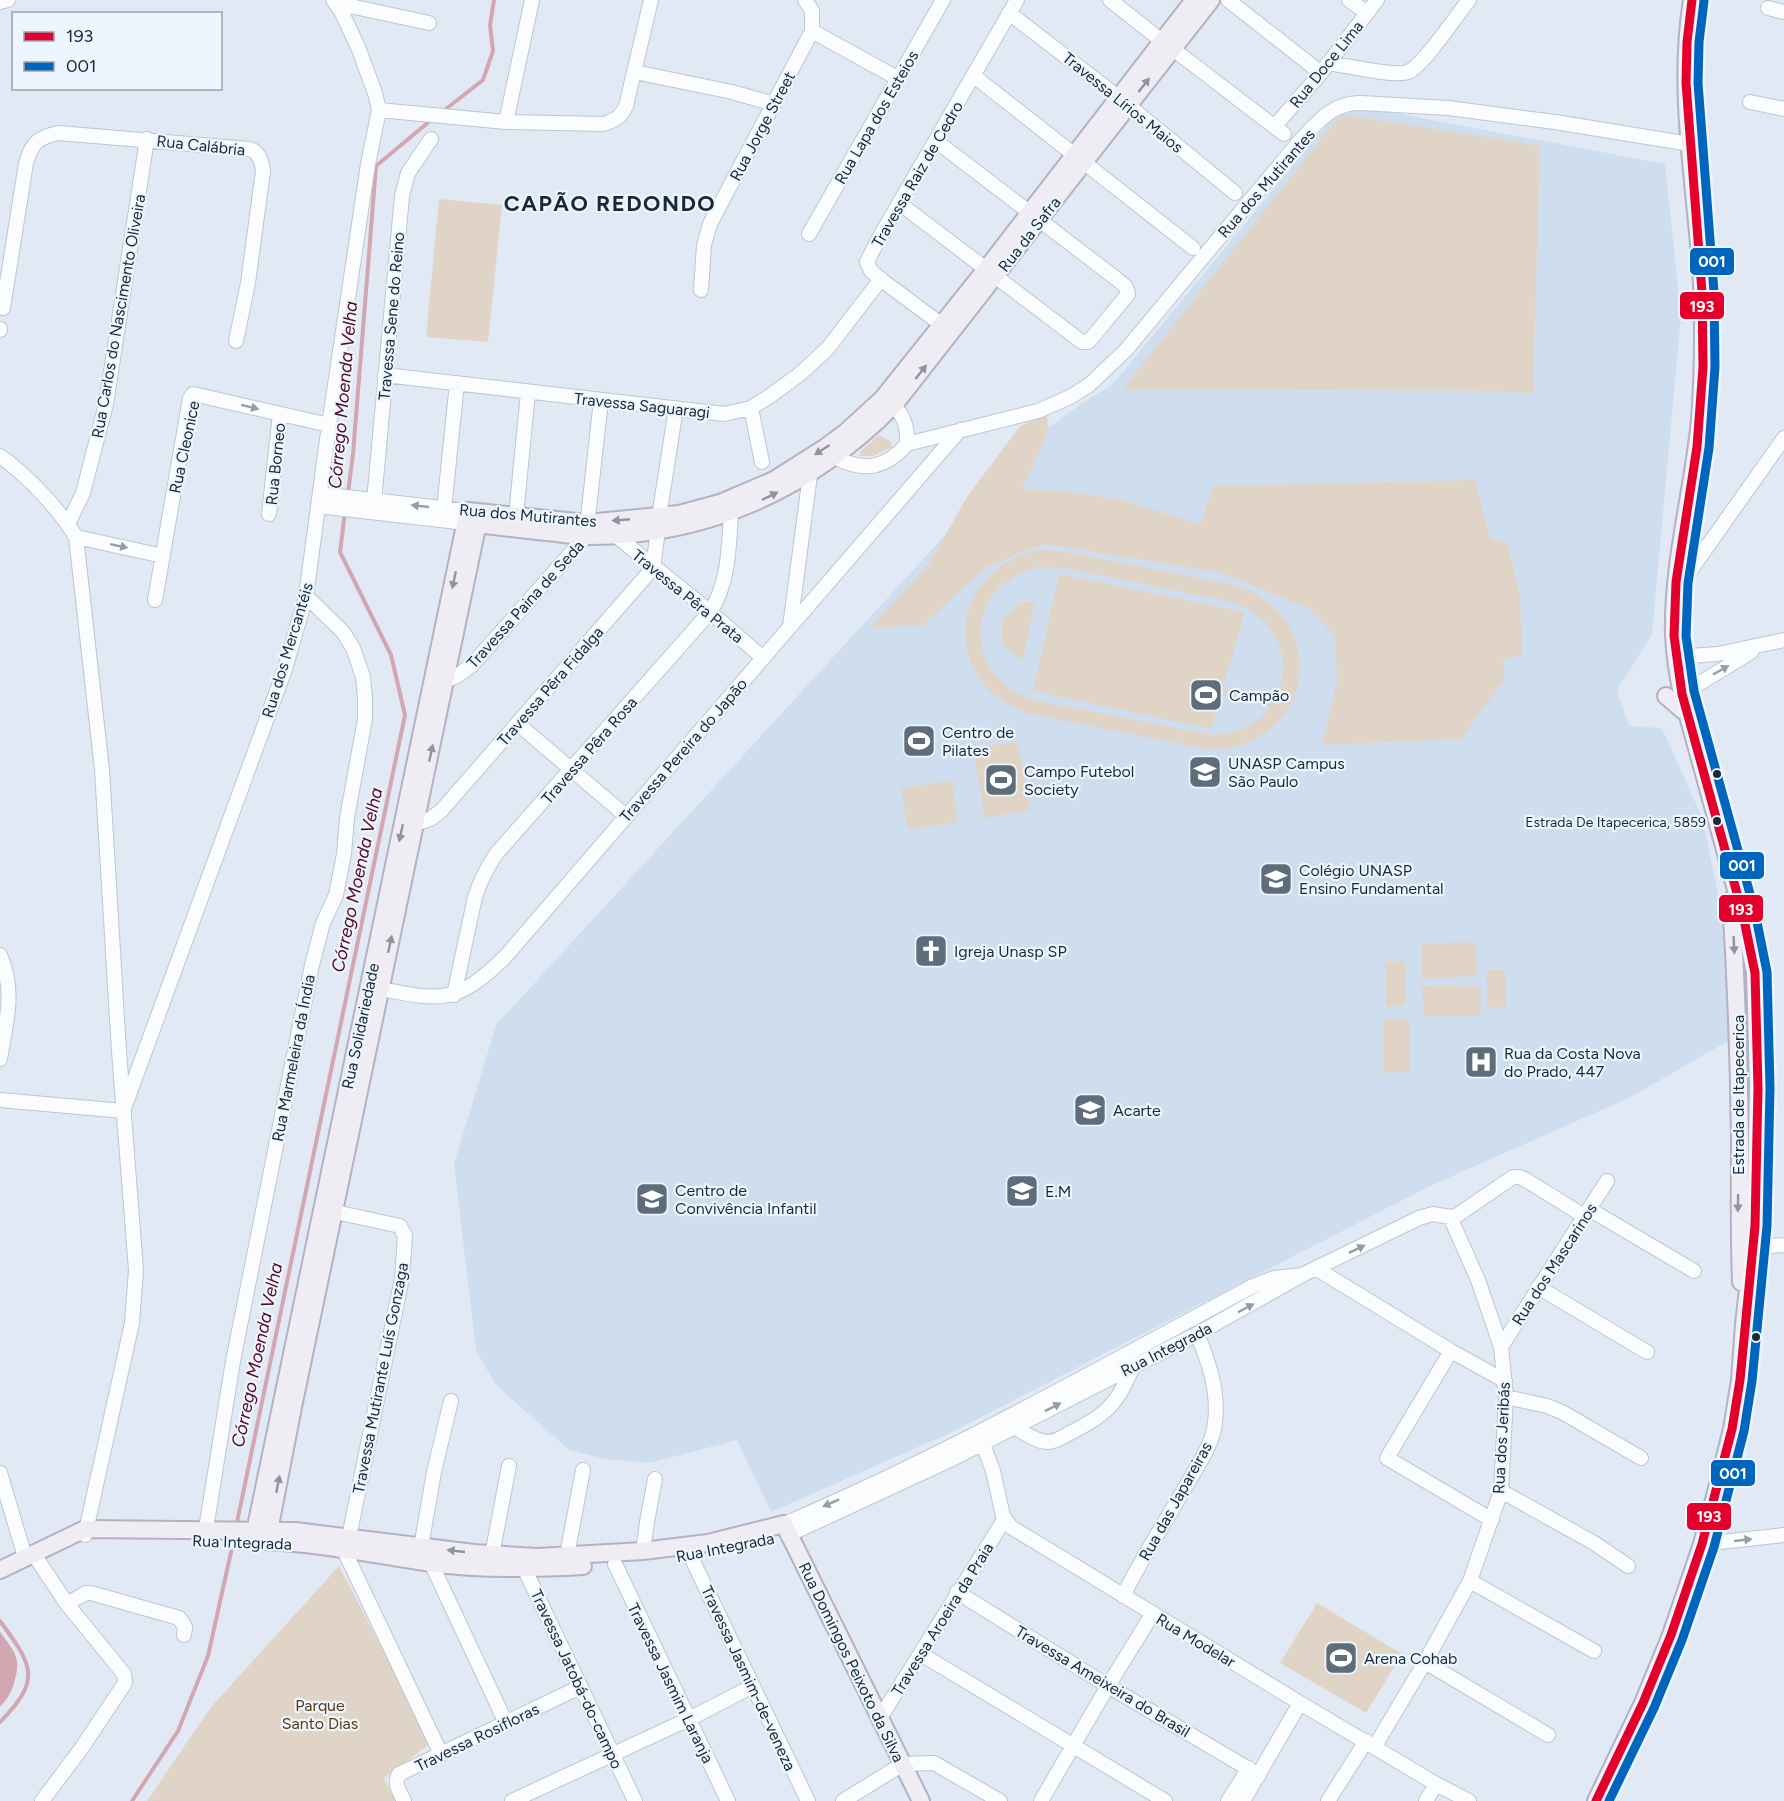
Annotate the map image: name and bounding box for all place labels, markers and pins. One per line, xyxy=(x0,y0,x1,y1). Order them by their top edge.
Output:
sports icon: Campão xyxy=(1188,677,1224,713)
place label: Campão xyxy=(1229,686,1289,705)
sports icon: Centro de Pilates xyxy=(901,723,937,759)
place label: Centro de Pilates xyxy=(942,723,1014,760)
school or university icon: UNASP Campus São Paulo xyxy=(1187,754,1223,790)
place label: UNASP Campus São Paulo xyxy=(1228,754,1345,791)
sports icon: Campo Futebol Society xyxy=(983,762,1019,798)
place label: Campo Futebol Society xyxy=(1024,762,1134,799)
unlabelled marker xyxy=(1711,768,1723,780)
place label: Estrada De Itapecerica, 5859 xyxy=(1525,814,1706,831)
marker: Estrada De Itapecerica, 5859 xyxy=(1711,815,1723,827)
school or university icon: Colégio UNASP Ensino Fundamental xyxy=(1258,861,1294,897)
place label: Colégio UNASP Ensino Fundamental xyxy=(1299,861,1444,898)
church icon: Igreja Unasp SP xyxy=(913,933,949,969)
place label: Igreja Unasp SP xyxy=(954,942,1067,961)
hospital icon: Rua da Costa Nova do Prado, 447 xyxy=(1463,1044,1499,1080)
place label: Rua da Costa Nova do Prado, 447 xyxy=(1504,1044,1641,1081)
school or university icon: Acarte xyxy=(1072,1092,1108,1128)
place label: Acarte xyxy=(1113,1101,1161,1120)
school or university icon: E.M xyxy=(1004,1173,1040,1209)
school or university icon: Centro de Convivência Infantil xyxy=(634,1181,670,1217)
place label: Centro de Convivência Infantil xyxy=(675,1181,816,1218)
place label: E.M xyxy=(1045,1182,1071,1201)
unlabelled marker xyxy=(1750,1331,1762,1343)
sports icon: Arena Cohab xyxy=(1323,1640,1359,1676)
place label: Arena Cohab xyxy=(1364,1649,1457,1668)

